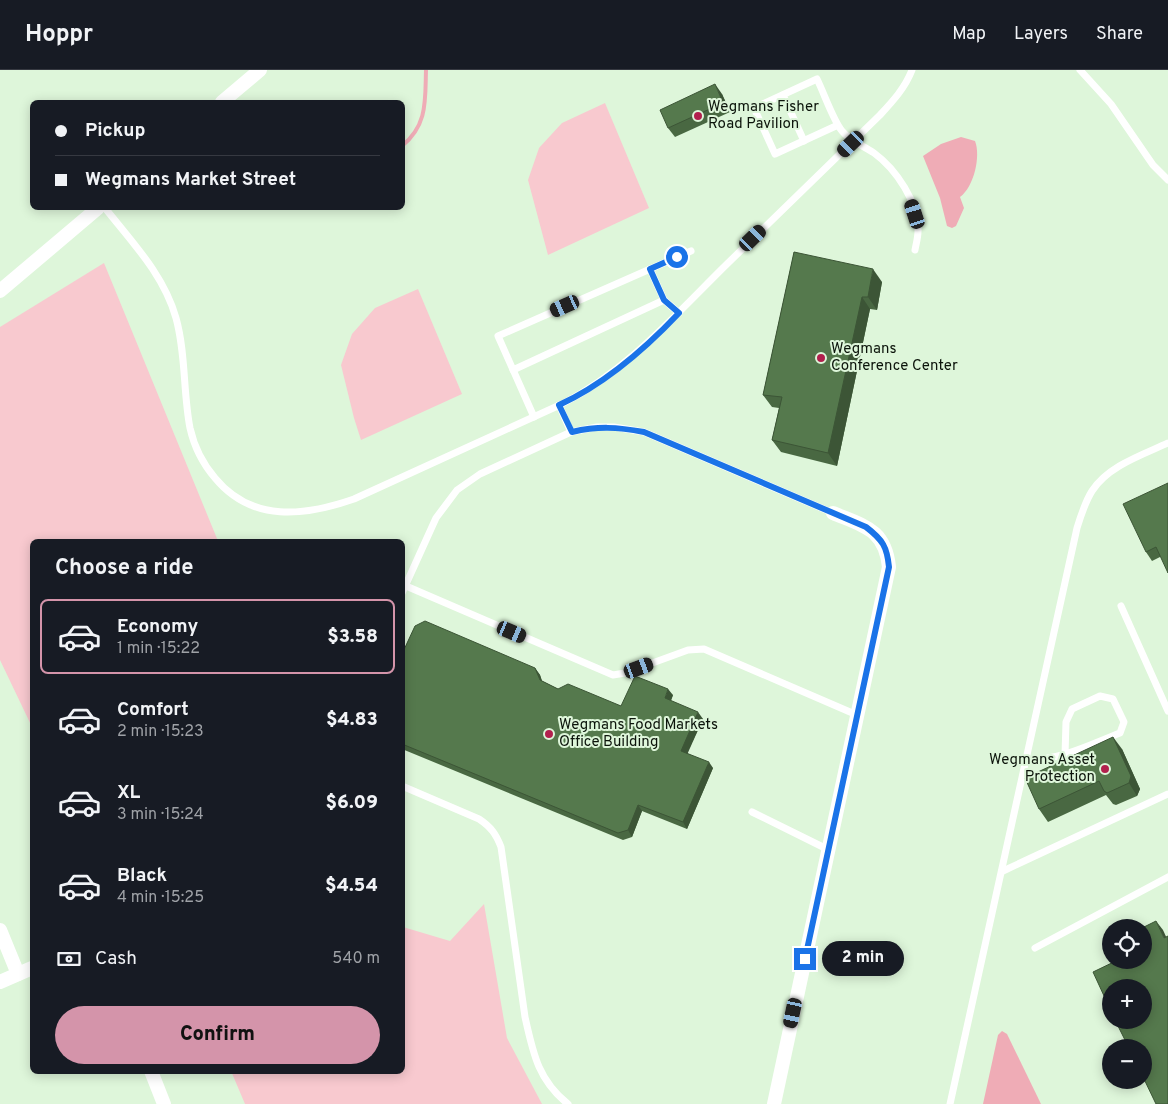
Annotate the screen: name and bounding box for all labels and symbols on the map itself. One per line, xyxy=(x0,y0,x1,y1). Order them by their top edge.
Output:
place label: Wegmans Fisher Road Pavilion xyxy=(708,98,819,134)
marker: Wegmans Fisher Road Pavilion xyxy=(692,110,704,122)
car xyxy=(834,128,867,160)
car xyxy=(903,197,926,231)
car xyxy=(736,222,769,254)
route start xyxy=(666,246,688,268)
car xyxy=(548,293,581,319)
place label: Wegmans Conference Center xyxy=(831,340,958,376)
marker: Wegmans Conference Center xyxy=(815,352,827,364)
car xyxy=(495,619,528,645)
car xyxy=(622,656,655,680)
place label: Wegmans Food Markets Office Building xyxy=(559,716,718,752)
marker: Wegmans Food Markets Office Building xyxy=(543,728,555,740)
place label: Wegmans Asset Protection xyxy=(989,751,1095,787)
marker: Wegmans Asset Protection xyxy=(1099,763,1111,775)
callout: 2 min xyxy=(822,942,905,976)
route end xyxy=(794,948,816,970)
car xyxy=(782,997,803,1029)

